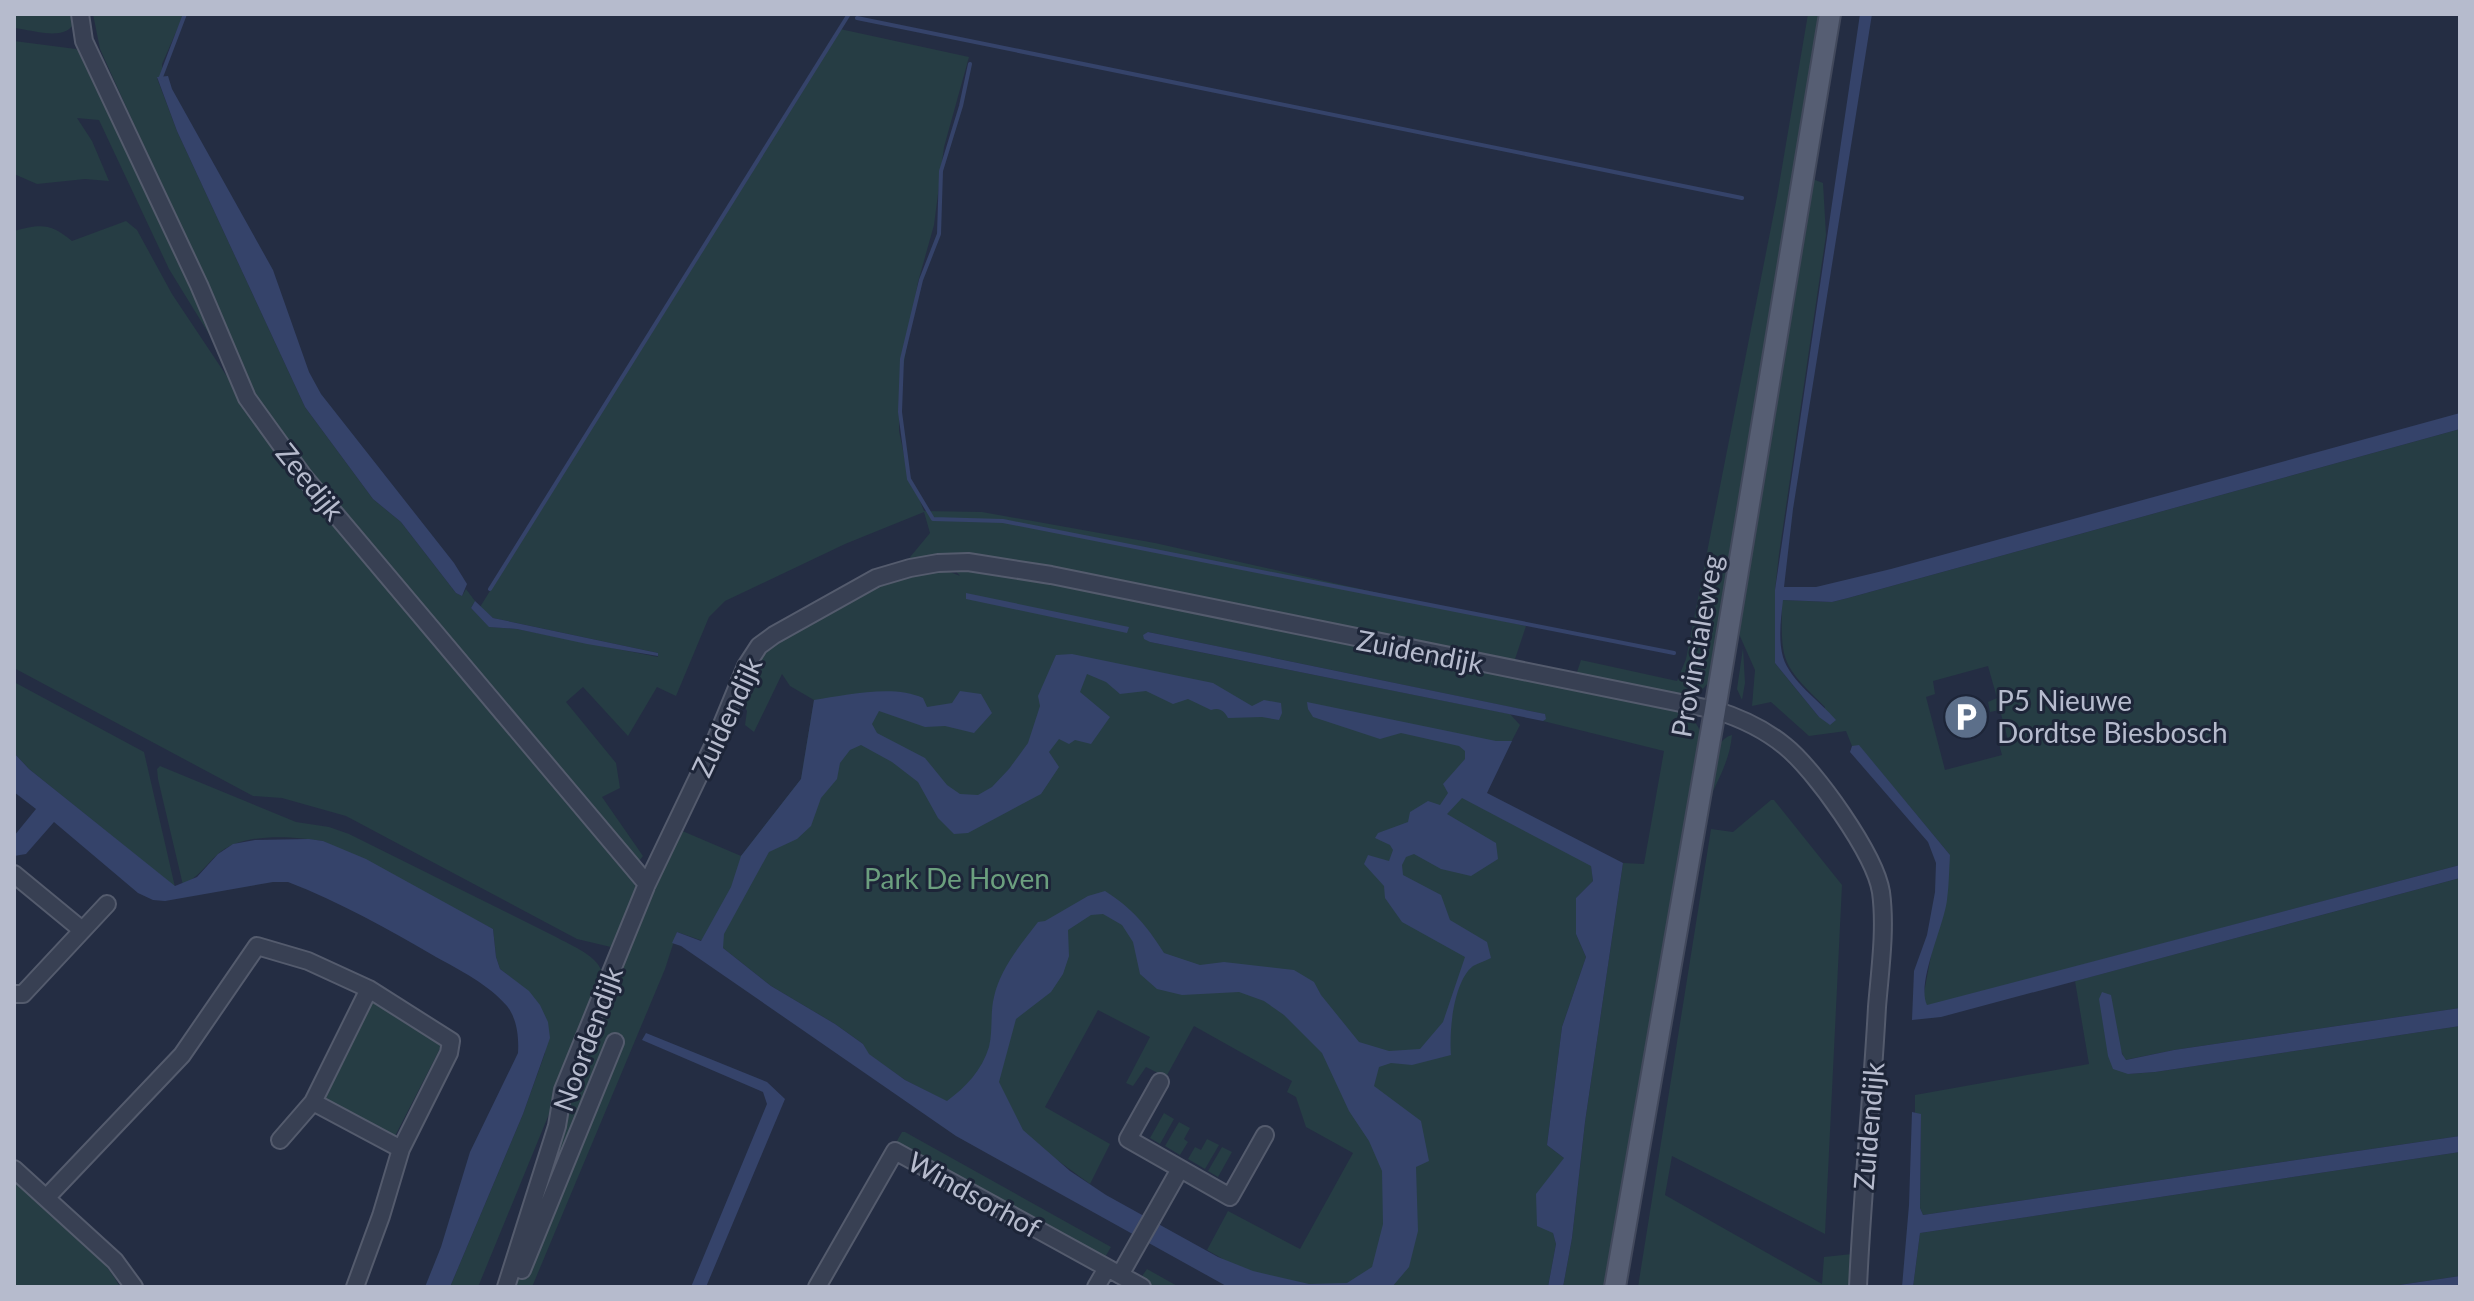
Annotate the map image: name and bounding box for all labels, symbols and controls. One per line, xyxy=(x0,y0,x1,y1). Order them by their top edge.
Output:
street label: Zeedijk xyxy=(270,436,353,527)
street label: Provincialeweg xyxy=(1663,552,1729,740)
street label: Zuidendijk xyxy=(1354,622,1487,680)
street label: Zuidendijk xyxy=(684,651,769,782)
place label: P5 Nieuwe Dordtse Biesbosch xyxy=(1997,683,2228,749)
parking icon: P5 Nieuwe Dordtse Biesbosch xyxy=(1942,693,1990,741)
park label: Park De Hoven xyxy=(864,861,1050,895)
street label: Noordendijk xyxy=(545,961,629,1116)
street label: Zuidendijk xyxy=(1845,1060,1891,1191)
street label: Windsorhof xyxy=(902,1144,1047,1245)

